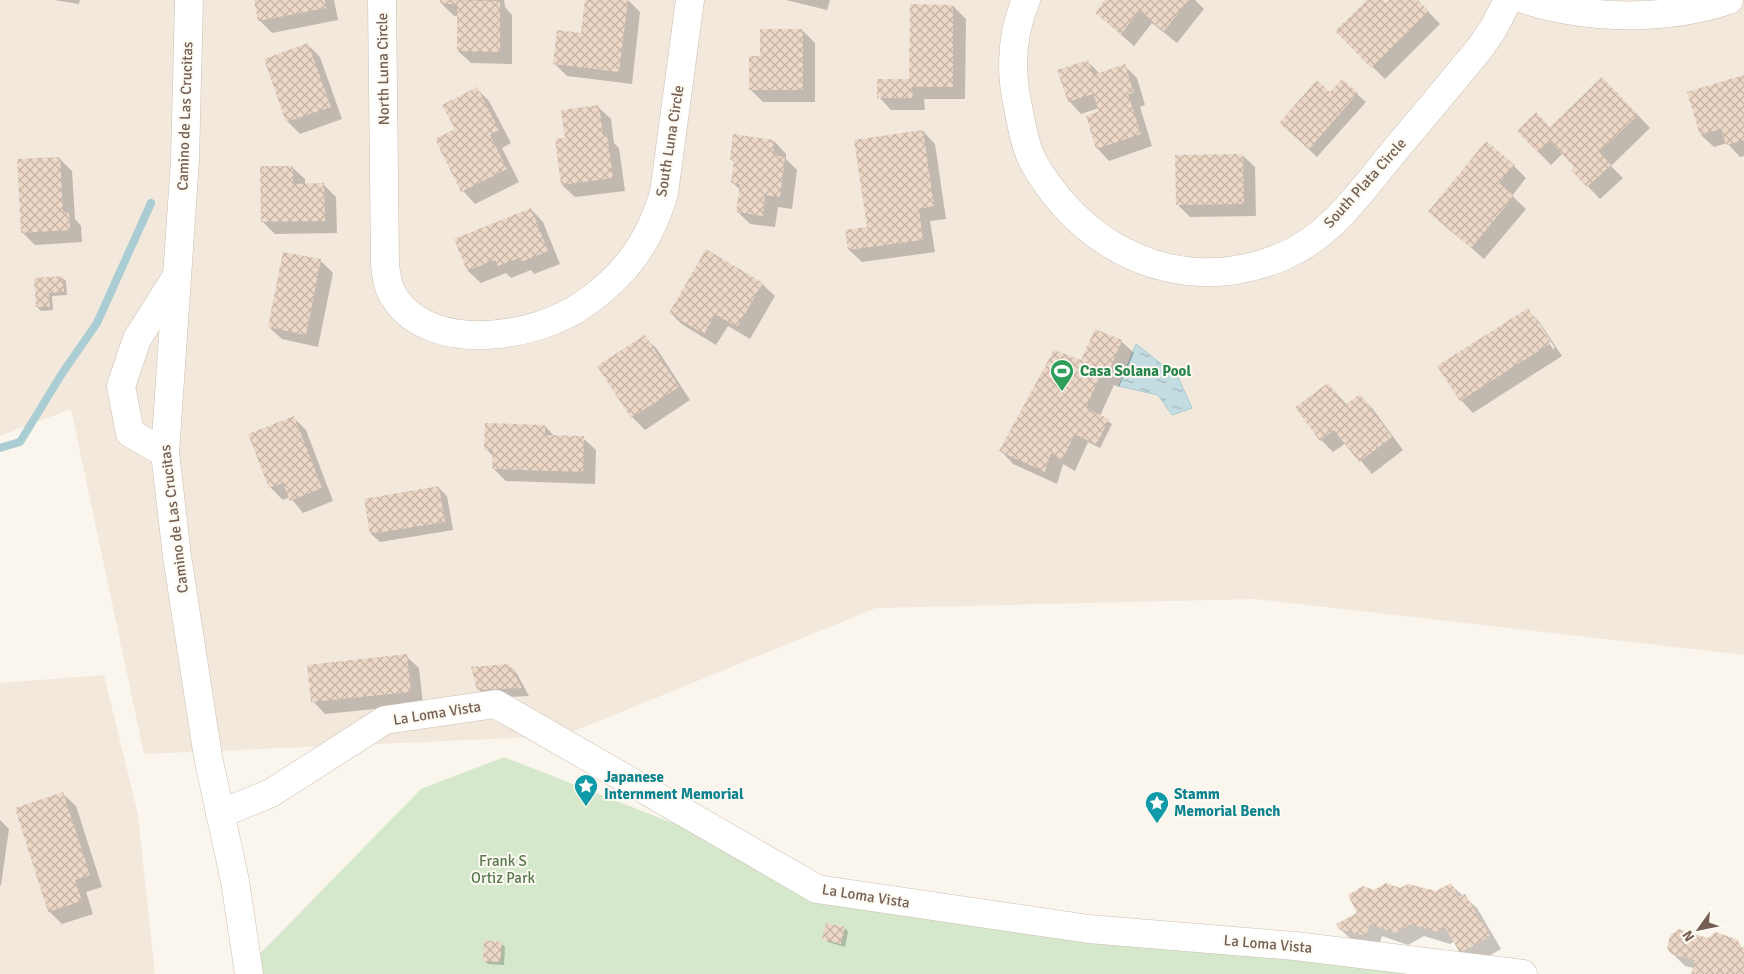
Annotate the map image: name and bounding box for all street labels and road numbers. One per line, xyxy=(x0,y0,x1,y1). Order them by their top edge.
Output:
street label: North Luna Circle xyxy=(373,13,393,125)
street label: Camino de Las Crucitas xyxy=(173,41,197,191)
street label: South Luna Circle xyxy=(652,84,688,198)
street label: South Plata Circle xyxy=(1320,134,1410,232)
street label: Camino de Las Crucitas xyxy=(156,443,192,594)
street label: La Loma Vista xyxy=(392,697,482,729)
street label: La Loma Vista xyxy=(821,880,911,912)
street label: La Loma Vista xyxy=(1223,931,1313,957)

